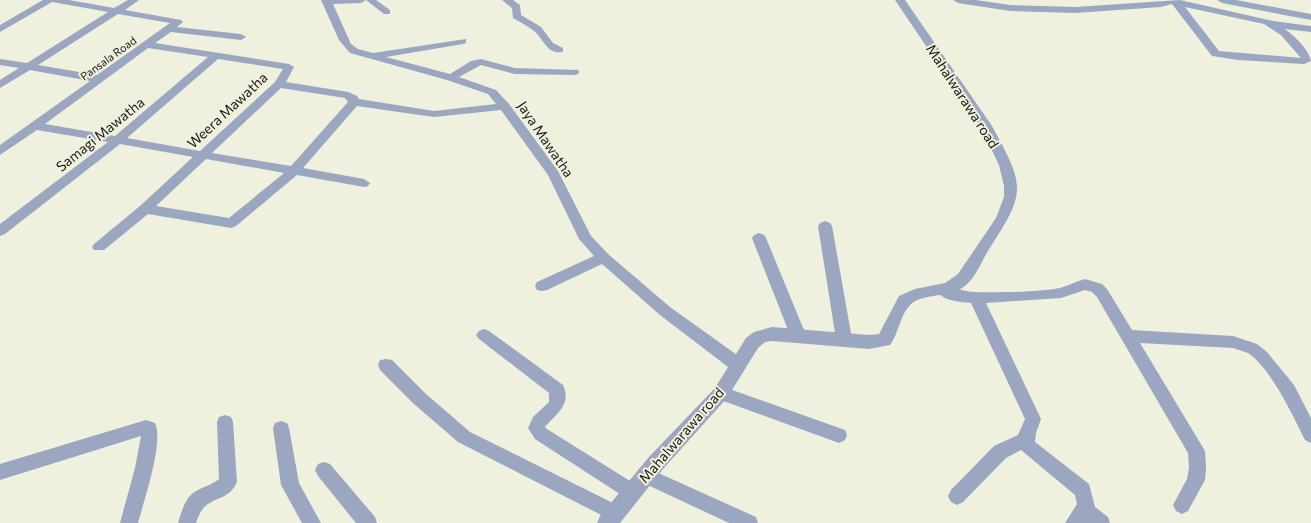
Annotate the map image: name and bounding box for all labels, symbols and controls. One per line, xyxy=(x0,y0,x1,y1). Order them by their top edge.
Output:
street label: Pansala Road xyxy=(77,33,139,83)
street label: Mahalwarawa road xyxy=(923,41,1003,151)
street label: Weera Mawatha xyxy=(183,69,271,151)
street label: Samagi Mawatha xyxy=(52,93,148,175)
street label: Jaya Mawatha xyxy=(514,98,578,180)
street label: Mahalwarawa road xyxy=(635,384,727,486)

